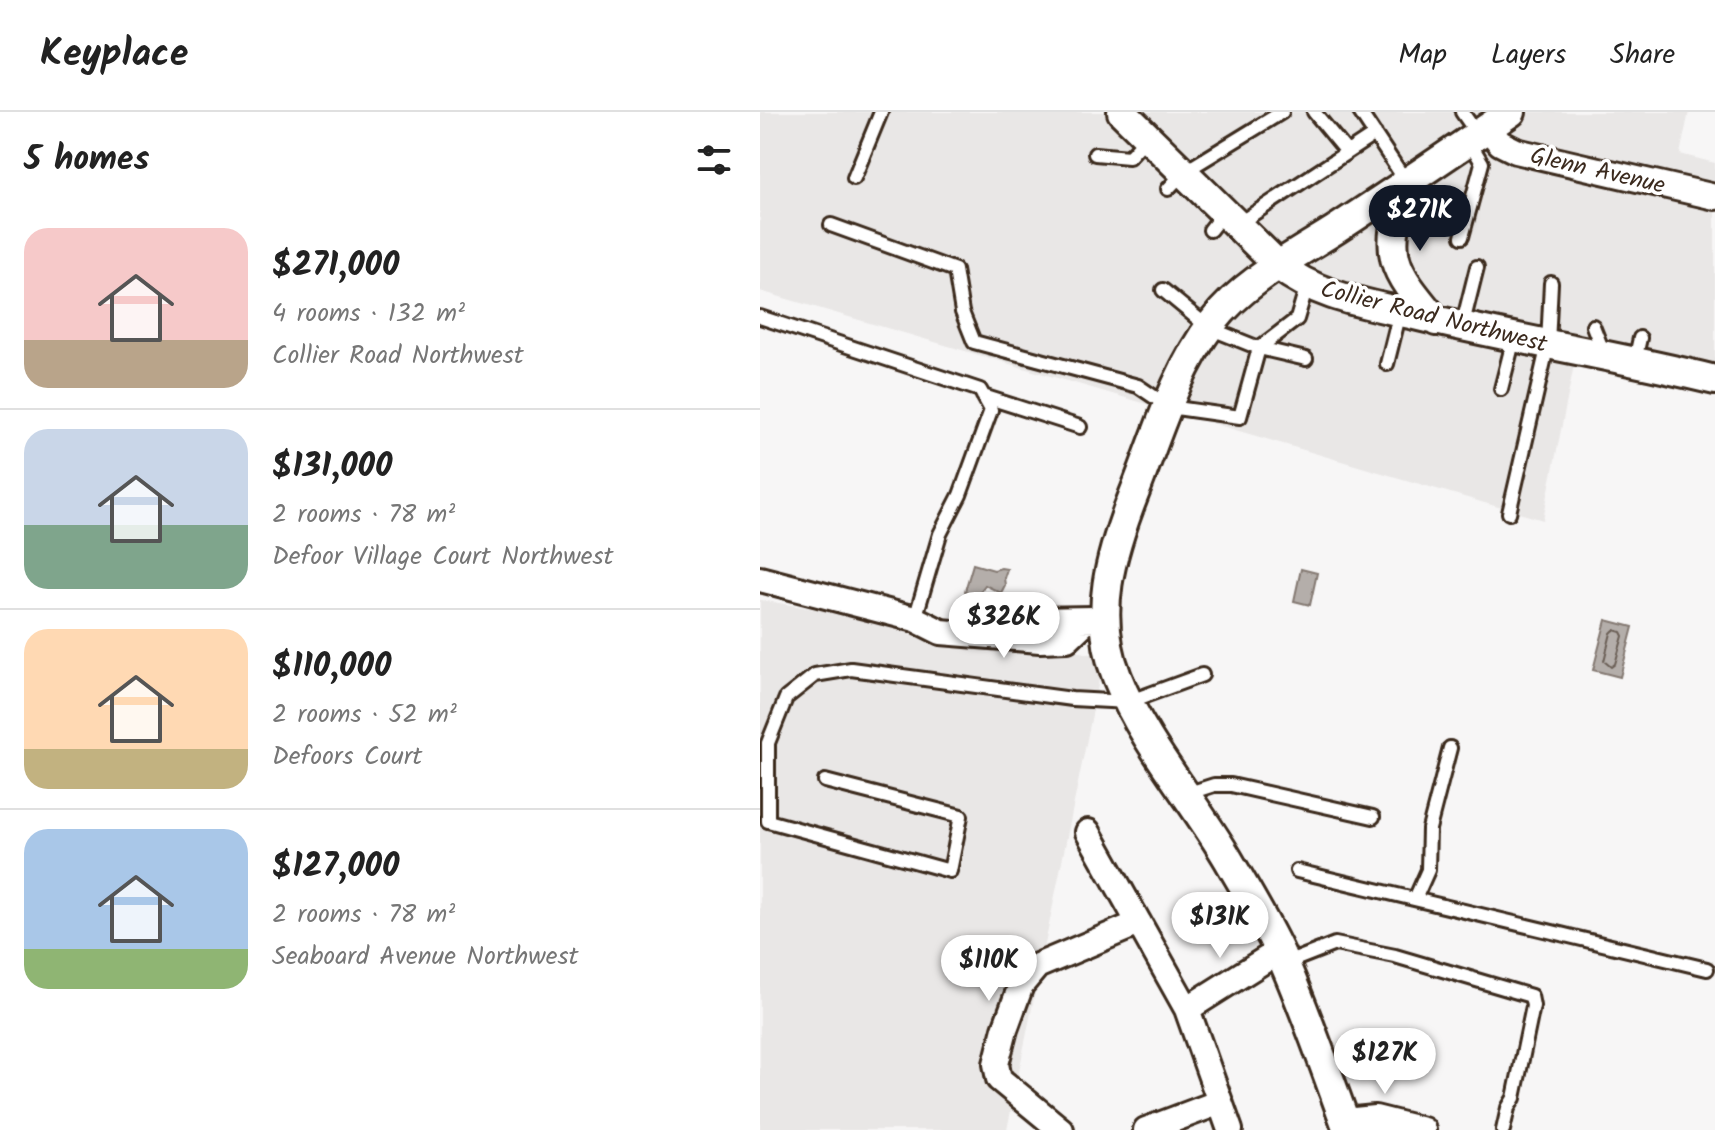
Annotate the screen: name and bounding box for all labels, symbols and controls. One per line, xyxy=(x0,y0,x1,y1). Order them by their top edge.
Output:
text: Keyplace xyxy=(40,25,188,85)
text: Map xyxy=(1398,33,1447,78)
text: Layers xyxy=(1491,33,1566,78)
text: Share xyxy=(1610,33,1675,78)
text: 5 homes xyxy=(24,133,149,187)
street label: Glenn Avenue xyxy=(1526,137,1669,206)
icon: filters xyxy=(692,138,736,182)
pin: $271K xyxy=(1364,185,1476,253)
text: $271K xyxy=(1387,190,1453,232)
text: $271,000 xyxy=(272,239,400,293)
icon: home xyxy=(88,260,184,356)
street label: Collier Road Northwest xyxy=(1316,270,1552,365)
text: 4 rooms · 132 m² xyxy=(272,293,465,335)
text: Collier Road Northwest xyxy=(272,335,524,377)
text: $131,000 xyxy=(272,440,393,494)
icon: home xyxy=(88,461,184,557)
text: 2 rooms · 78 m² xyxy=(272,494,455,536)
text: Defoor Village Court Northwest xyxy=(272,536,614,578)
pin: $326K xyxy=(948,592,1060,660)
text: $326K xyxy=(967,597,1041,639)
text: $110,000 xyxy=(272,640,391,694)
icon: home xyxy=(88,661,184,757)
text: 2 rooms · 52 m² xyxy=(272,694,457,736)
text: Defoors Court xyxy=(272,736,422,778)
text: $127,000 xyxy=(272,840,400,894)
icon: home xyxy=(88,861,184,957)
pin: $131K xyxy=(1164,892,1276,960)
text: 2 rooms · 78 m² xyxy=(272,894,455,936)
text: $131K xyxy=(1190,897,1250,939)
pin: $110K xyxy=(933,935,1045,1003)
text: Seaboard Avenue Northwest xyxy=(272,936,579,978)
text: $110K xyxy=(959,940,1019,982)
pin: $127K xyxy=(1329,1028,1441,1096)
text: $127K xyxy=(1352,1033,1418,1075)

